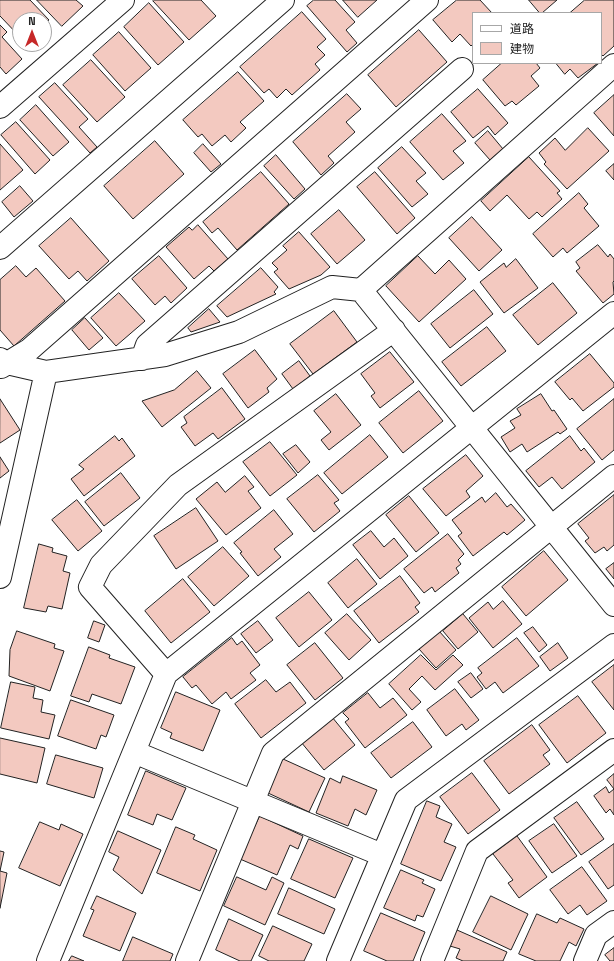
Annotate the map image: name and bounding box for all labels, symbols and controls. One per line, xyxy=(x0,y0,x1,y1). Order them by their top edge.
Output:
north arrow xyxy=(12,12,52,52)
legend xyxy=(472,12,602,64)
text: N xyxy=(28,14,36,28)
text: 道路 xyxy=(510,21,534,37)
text: 建物 xyxy=(510,41,534,57)

